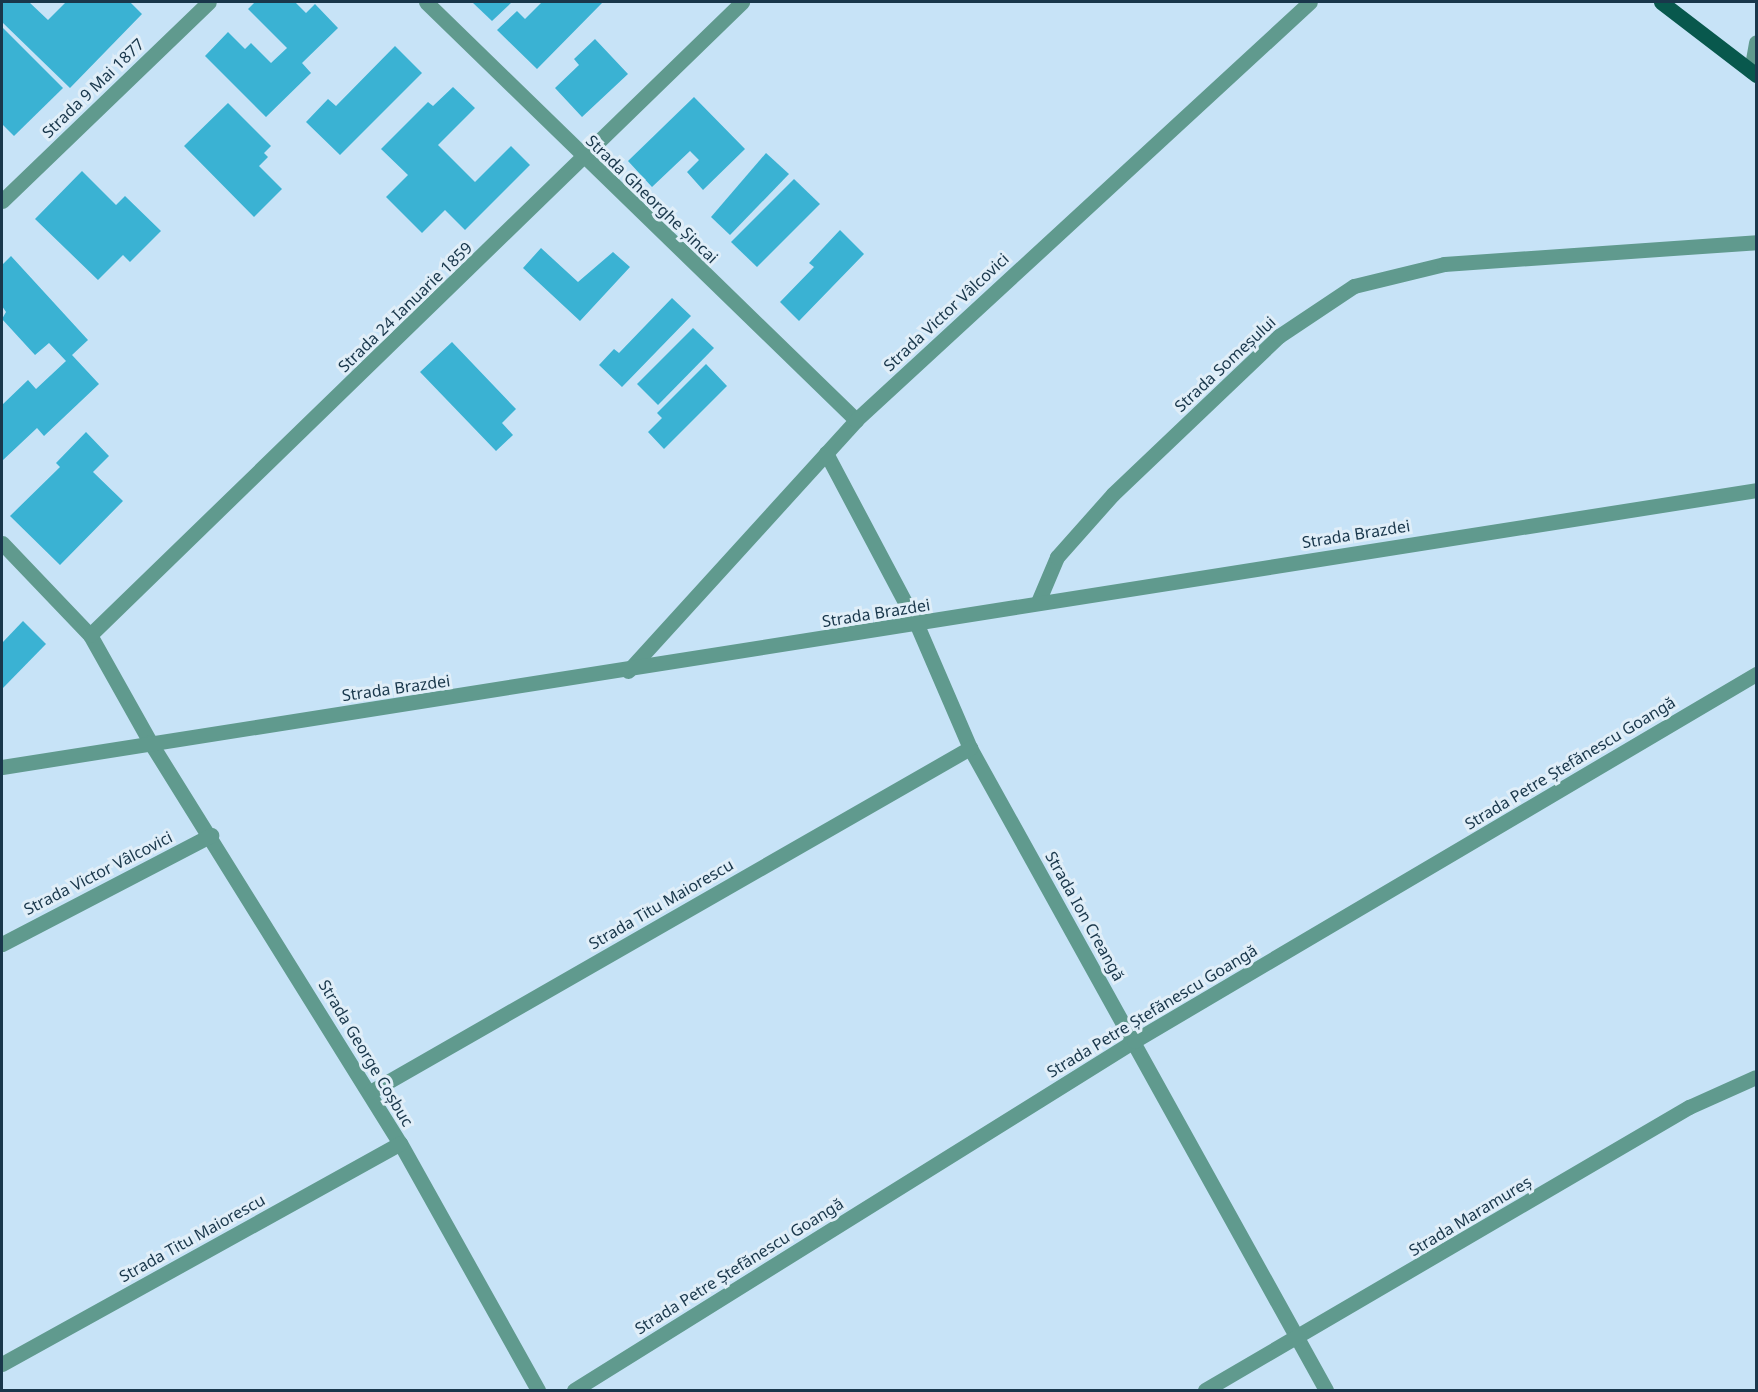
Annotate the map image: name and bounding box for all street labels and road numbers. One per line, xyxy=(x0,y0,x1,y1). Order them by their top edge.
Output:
street label: Strada 9 Mai 1877 xyxy=(38,34,148,142)
street label: Strada Gheorghe Șincai xyxy=(582,131,722,267)
street label: Strada 24 Ianuarie 1859 xyxy=(334,238,476,376)
street label: Strada Victor Vâlcovici xyxy=(880,249,1012,375)
street label: Strada Someșului xyxy=(1171,312,1279,416)
street label: Strada Brazdei xyxy=(1301,516,1411,552)
street label: Strada Brazdei xyxy=(821,595,931,631)
street label: Strada Brazdei xyxy=(341,671,451,705)
street label: Strada Petre Ștefănescu Goangă xyxy=(1461,692,1679,834)
street label: Strada Victor Vâlcovici xyxy=(21,827,175,919)
street label: Strada Ion Creangă xyxy=(1041,848,1129,984)
street label: Strada Titu Maiorescu xyxy=(585,855,737,953)
street label: Strada Petre Ștefănescu Goangă xyxy=(1043,940,1261,1082)
street label: Strada George Coșbuc xyxy=(315,976,417,1130)
street label: Strada Maramureș xyxy=(1405,1172,1535,1260)
street label: Strada Titu Maiorescu xyxy=(116,1190,268,1286)
street label: Strada Petre Ștefănescu Goangă xyxy=(631,1194,847,1338)

